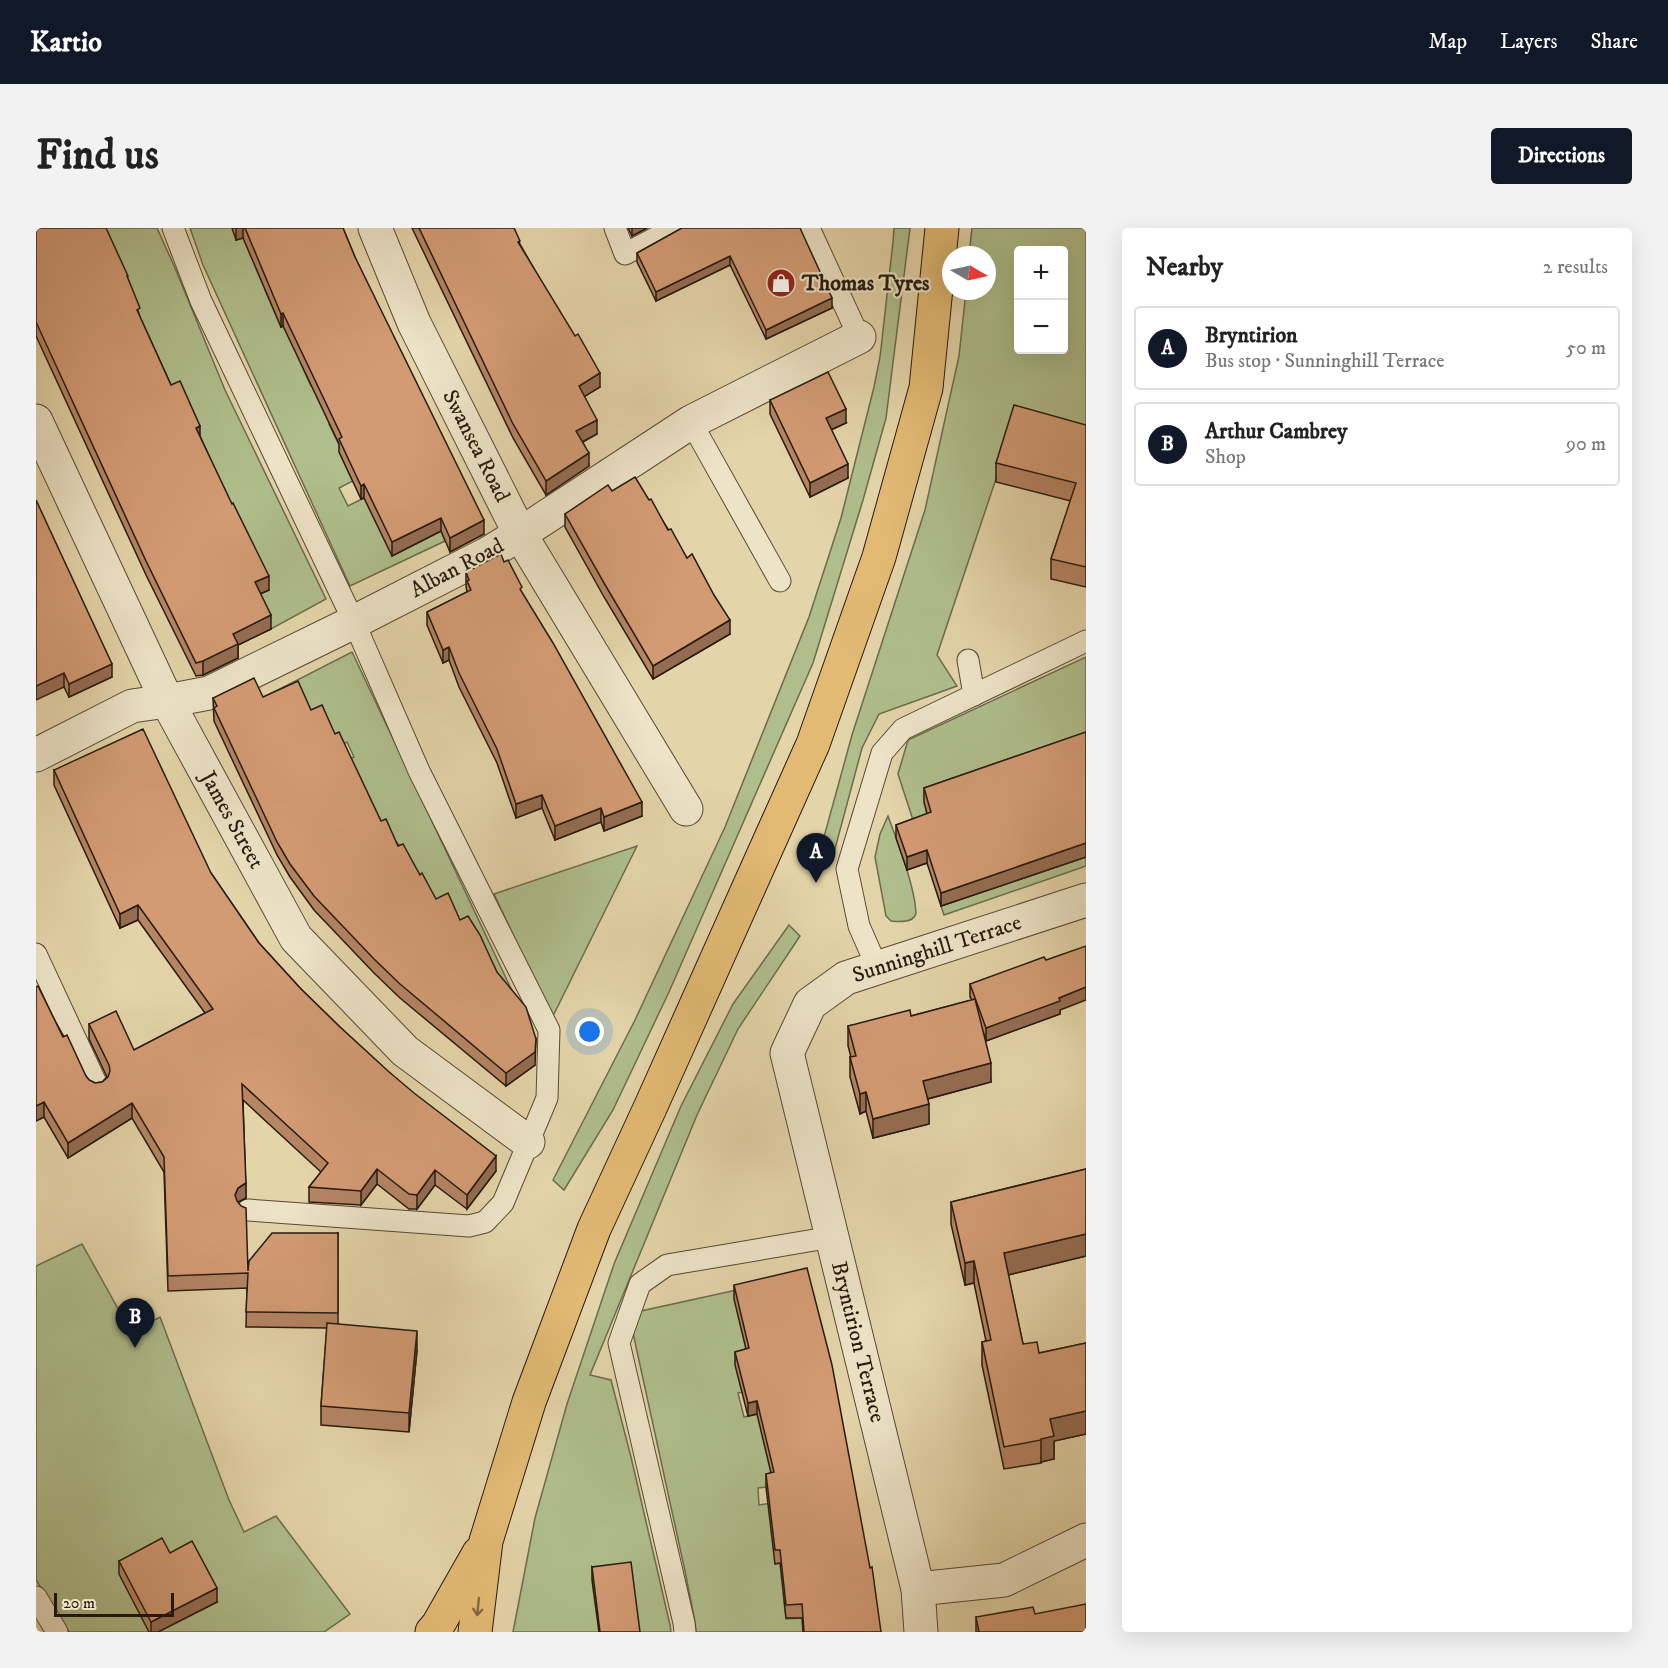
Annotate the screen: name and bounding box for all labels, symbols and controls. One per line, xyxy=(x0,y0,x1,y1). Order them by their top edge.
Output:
text: Kartio xyxy=(30,25,102,60)
text: Map xyxy=(1428,29,1467,55)
text: Layers xyxy=(1500,29,1558,55)
text: Share xyxy=(1591,29,1638,55)
button: Directions xyxy=(1491,128,1632,184)
text: Find us xyxy=(36,130,159,182)
north arrow xyxy=(942,246,996,300)
map controls xyxy=(1014,246,1068,354)
button: + xyxy=(1014,246,1068,300)
text: Nearby xyxy=(1146,251,1223,284)
text: 2 results xyxy=(1543,255,1608,280)
shop icon: Thomas Tyres xyxy=(765,267,797,299)
place label: Thomas Tyres xyxy=(801,270,930,297)
button: − xyxy=(1014,300,1068,354)
text: Bryntirion xyxy=(1205,322,1298,349)
text: A xyxy=(1161,336,1174,361)
text: 50 m xyxy=(1566,336,1606,361)
text: Bus stop · Sunninghill Terrace xyxy=(1205,349,1445,374)
street label: Swansea Road xyxy=(436,385,516,507)
text: Arthur Cambrey xyxy=(1205,418,1348,445)
text: B xyxy=(1161,432,1174,457)
text: 90 m xyxy=(1566,432,1606,457)
text: Shop xyxy=(1205,445,1246,470)
street label: Alban Road xyxy=(406,532,508,604)
street label: James Street xyxy=(193,765,270,873)
pin: A xyxy=(796,834,836,883)
street label: Sunninghill Terrace xyxy=(849,909,1025,989)
your location xyxy=(575,1017,604,1046)
street label: Bryntirion Terrace xyxy=(825,1259,891,1425)
pin: B xyxy=(116,1298,154,1348)
scale bar xyxy=(54,1590,174,1618)
text: 20 m xyxy=(63,1593,95,1613)
one-way arrow xyxy=(472,1597,483,1617)

